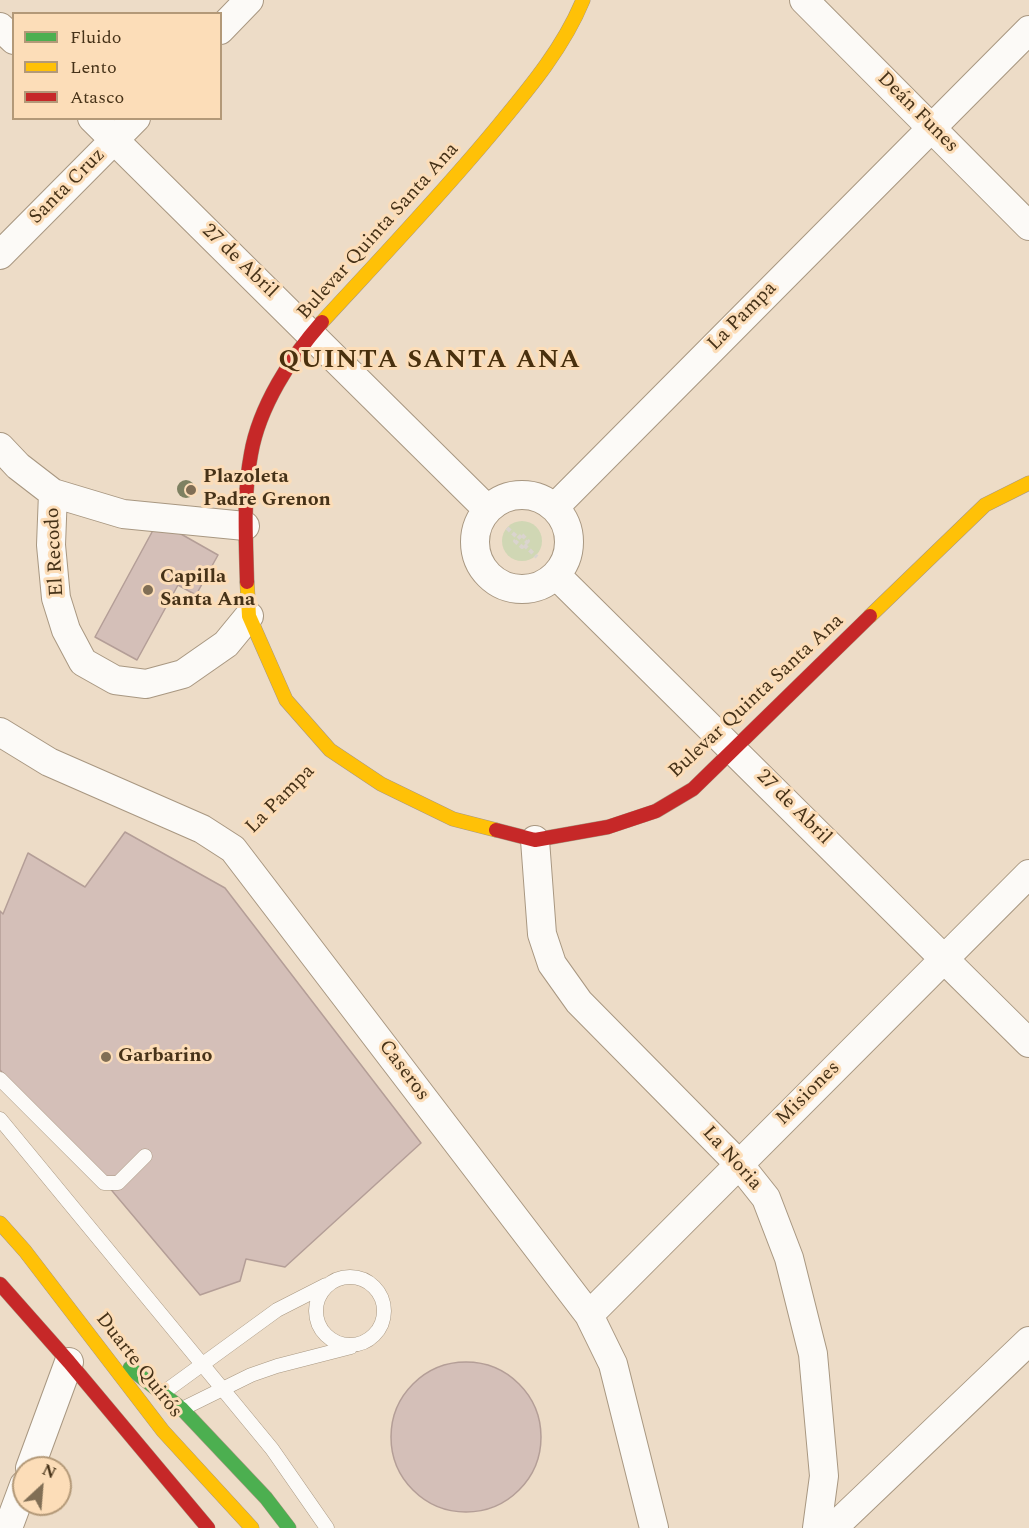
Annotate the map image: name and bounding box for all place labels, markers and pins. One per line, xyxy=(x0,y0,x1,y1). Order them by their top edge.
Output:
place label: Plazoleta Padre Grenon xyxy=(203,466,331,513)
marker: Plazoleta Padre Grenon xyxy=(184,483,198,497)
place label: Capilla Santa Ana xyxy=(160,566,255,613)
marker: Capilla Santa Ana xyxy=(141,583,155,597)
place label: Garbarino xyxy=(118,1045,212,1069)
marker: Garbarino xyxy=(99,1050,113,1064)

